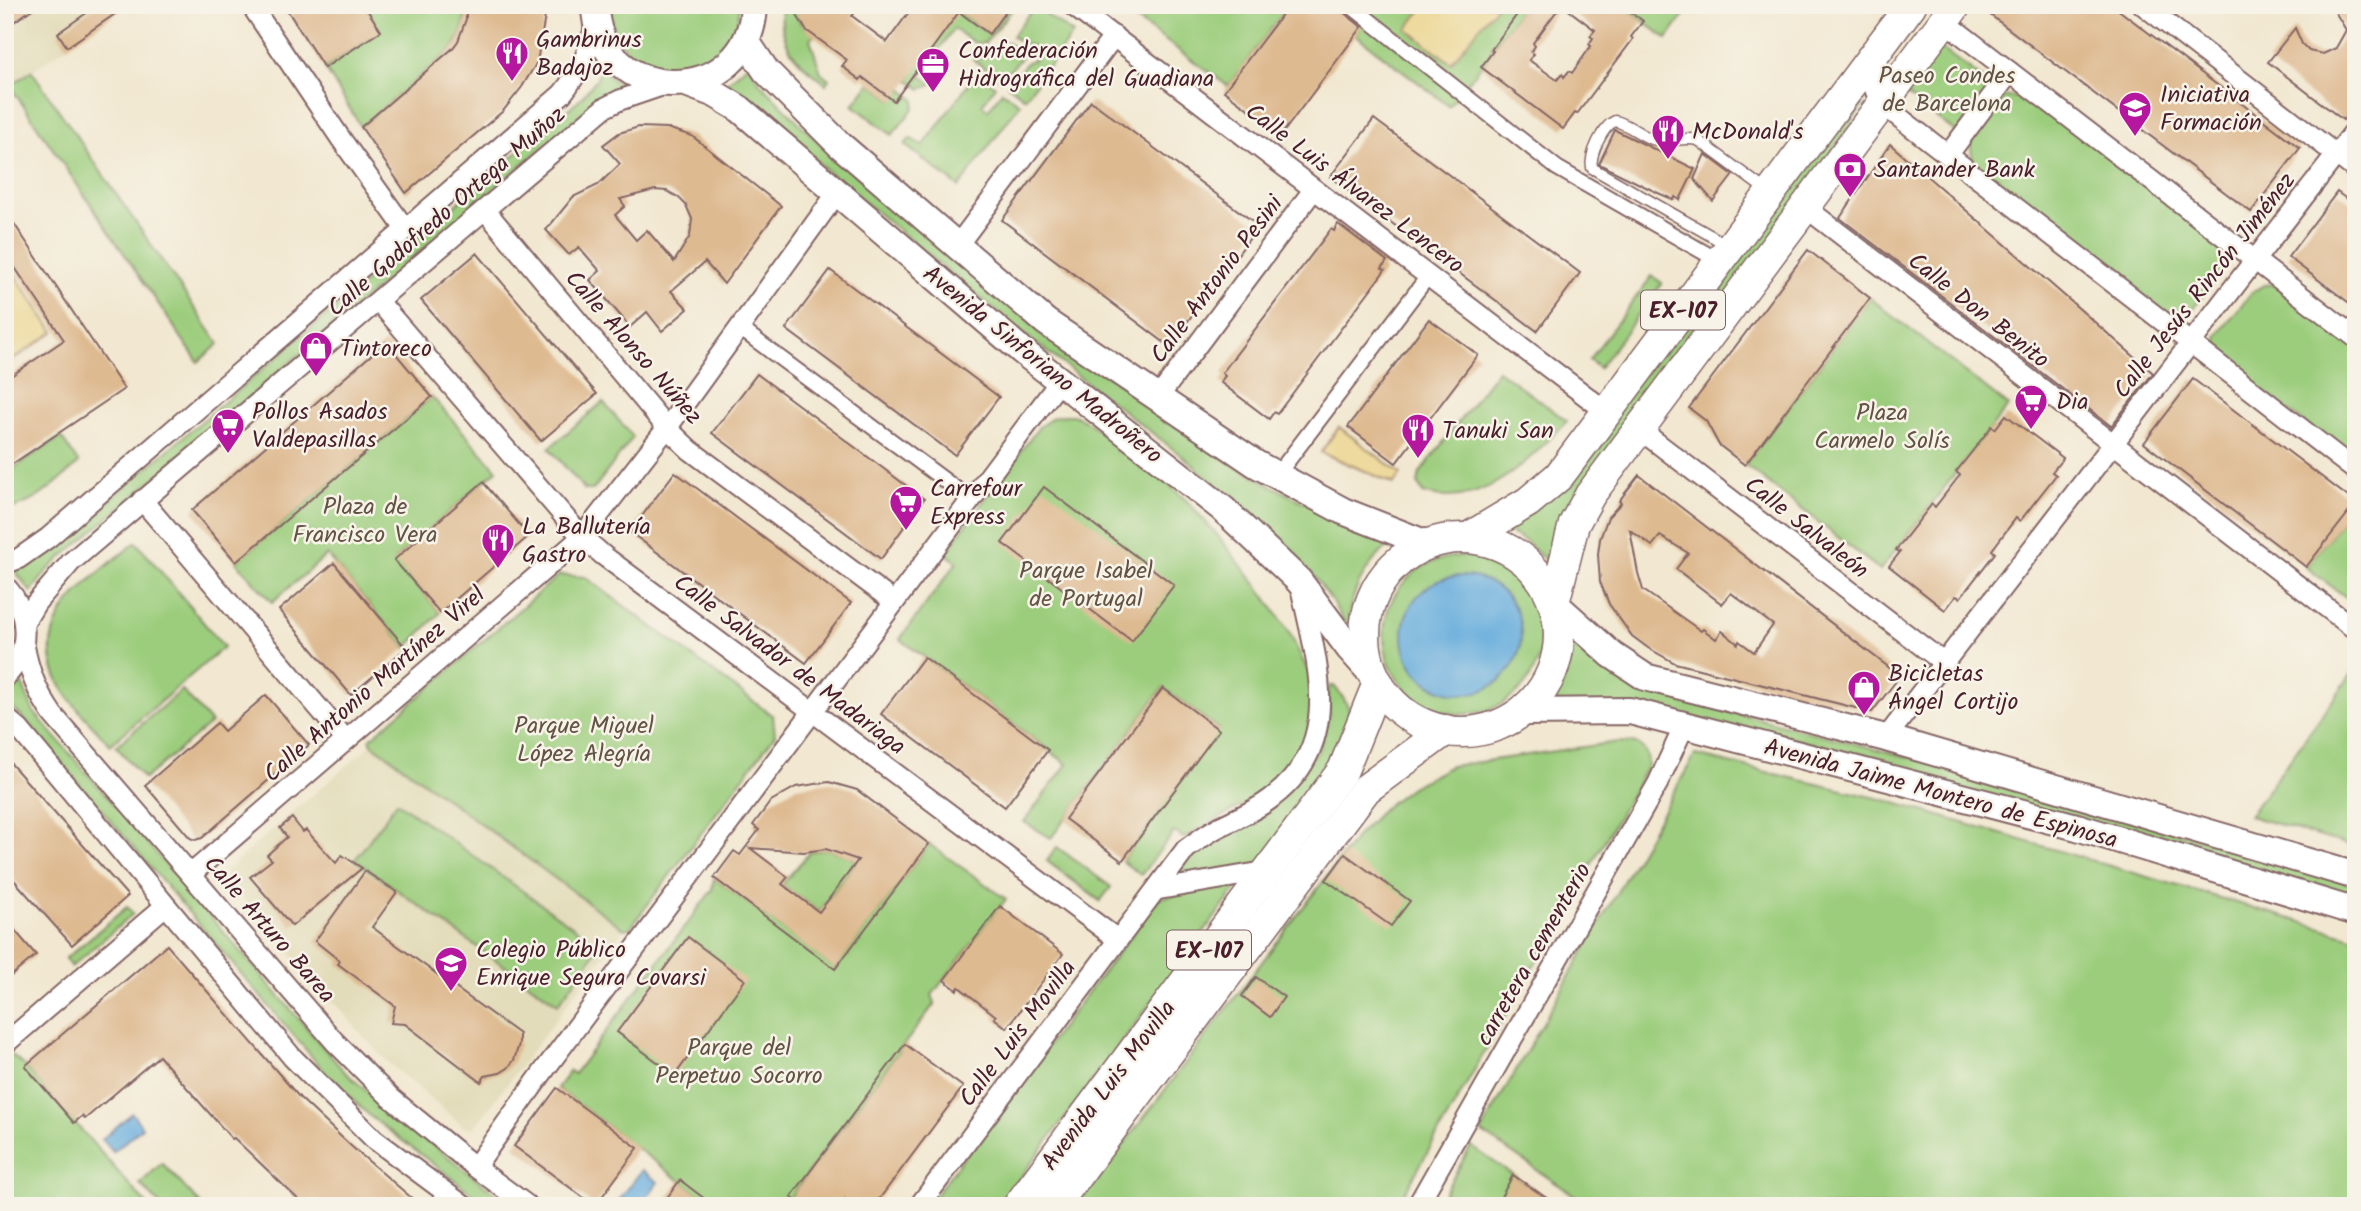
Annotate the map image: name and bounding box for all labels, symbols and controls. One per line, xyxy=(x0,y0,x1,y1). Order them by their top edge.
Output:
place label: Gambrinus Badajoz xyxy=(536,21,642,88)
place label: Confederación Hidrográfica del Guadiana xyxy=(958,32,1214,99)
restaurant icon: Gambrinus Badajoz xyxy=(493,34,531,83)
office icon: Confederación Hidrográfica del Guadiana xyxy=(914,45,952,94)
park label: Paseo Condes de Barcelona xyxy=(1879,57,2015,124)
place label: Iniciativa Formación xyxy=(2160,76,2262,143)
school or university icon: Iniciativa Formación xyxy=(2116,89,2154,138)
street label: Calle Luis Álvarez Lencero xyxy=(1236,94,1472,285)
street label: Calle Godofredo Ortega Muñoz xyxy=(319,97,575,327)
restaurant icon: McDonald's xyxy=(1649,112,1687,161)
place label: McDonald's xyxy=(1692,113,1804,152)
bank icon: Santander Bank xyxy=(1831,150,1869,199)
place label: Santander Bank xyxy=(1874,151,2036,190)
street label: Calle Jesús Rincón Jiménez xyxy=(2104,164,2306,408)
street label: Calle Antonio Pesini xyxy=(1141,186,1295,373)
street label: Calle Don Benito xyxy=(1899,243,2058,379)
street label: Avenida Sinforiano Madroñero xyxy=(913,256,1171,475)
street label: Calle Alonso Núñez xyxy=(554,262,711,434)
road number: EX-107 xyxy=(1641,290,1725,330)
shop icon: Tintoreco xyxy=(297,329,335,378)
place label: Tintoreco xyxy=(340,330,432,369)
supermarket icon: Dia xyxy=(2012,382,2050,431)
place label: Dia xyxy=(2056,383,2088,422)
place label: Pollos Asados Valdepasillas xyxy=(252,393,388,460)
park label: Plaza Carmelo Solís xyxy=(1814,394,1950,461)
supermarket icon: Pollos Asados Valdepasillas xyxy=(209,406,247,455)
restaurant icon: Tanuki San xyxy=(1399,411,1437,460)
place label: Tanuki San xyxy=(1442,412,1554,451)
street label: Calle Salvaleón xyxy=(1735,467,1877,590)
place label: Carrefour Express xyxy=(930,470,1024,537)
supermarket icon: Carrefour Express xyxy=(887,483,925,532)
park label: Plaza de Francisco Vera xyxy=(292,488,438,555)
place label: La Ballutería Gastro xyxy=(522,508,651,575)
restaurant icon: La Ballutería Gastro xyxy=(479,521,517,570)
park label: Parque Isabel de Portugal xyxy=(1019,552,1153,619)
street label: Calle Salvador de Madariaga xyxy=(664,565,914,766)
street label: Calle Antonio Martínez Virel xyxy=(255,577,495,793)
place label: Bicicletas Ángel Cortijo xyxy=(1888,655,2018,722)
shop icon: Bicicletas Ángel Cortijo xyxy=(1845,668,1883,717)
park label: Parque Miguel López Alegría xyxy=(514,707,654,774)
street label: Avenida Jaime Montero de Espinosa xyxy=(1759,728,2122,860)
street label: Calle Arturo Barea xyxy=(193,847,345,1013)
street label: carretera cementerio xyxy=(1466,856,1603,1054)
place label: Colegio Público Enrique Segura Covarsi xyxy=(476,931,707,998)
road number: EX-107 xyxy=(1167,931,1251,970)
school or university icon: Colegio Público Enrique Segura Covarsi xyxy=(432,944,470,993)
street label: Calle Luis Movilla xyxy=(949,952,1087,1116)
street label: Avenida Luis Movilla xyxy=(1032,992,1187,1180)
park label: Parque del Perpetuo Socorro xyxy=(655,1029,823,1096)

